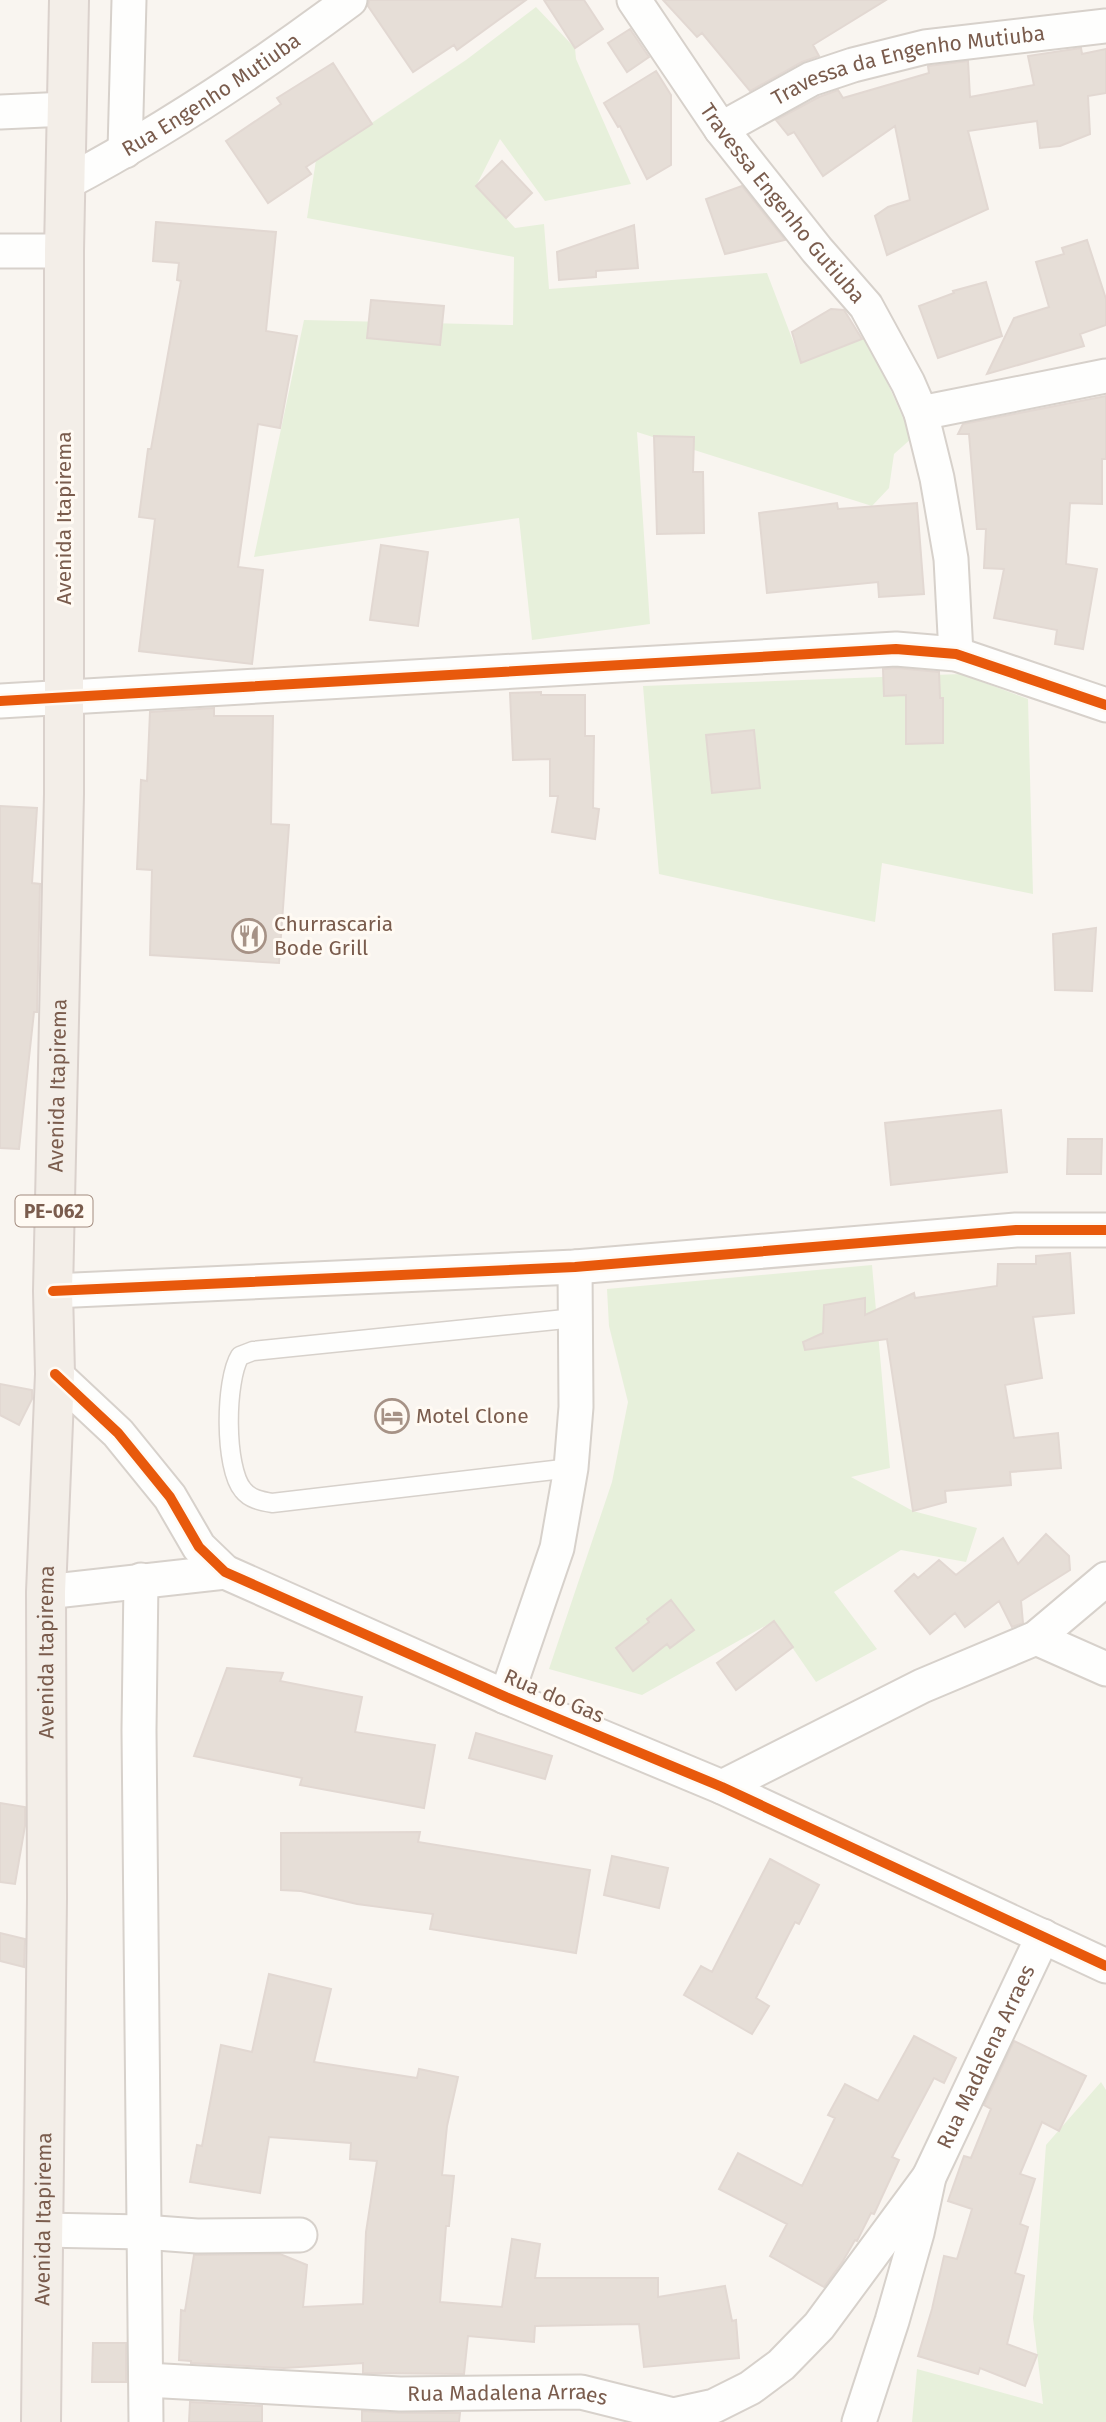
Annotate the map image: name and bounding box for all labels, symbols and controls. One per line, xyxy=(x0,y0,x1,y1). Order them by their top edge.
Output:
street label: Travessa da Engenho Mutiuba xyxy=(767,20,1046,111)
street label: Rua Engenho Mutiuba xyxy=(117,27,306,162)
street label: Travessa Engenho Gutiuba xyxy=(694,98,871,309)
street label: Avenida Itapirema xyxy=(51,431,77,605)
place label: Churrascaria Bode Grill xyxy=(274,911,393,961)
restaurant icon: Churrascaria Bode Grill xyxy=(230,917,268,955)
street label: Avenida Itapirema xyxy=(43,998,72,1172)
road number: PE-062 xyxy=(16,1196,92,1226)
hotel icon: Motel Clone xyxy=(373,1397,411,1435)
place label: Motel Clone xyxy=(416,1403,529,1429)
street label: Avenida Itapirema xyxy=(33,1565,60,1739)
street label: Rua do Gas xyxy=(500,1663,608,1729)
street label: Rua Madalena Arraes xyxy=(931,1960,1041,2153)
street label: Avenida Itapirema xyxy=(29,2132,57,2306)
street label: Rua Madalena Arraes xyxy=(407,2379,610,2411)

